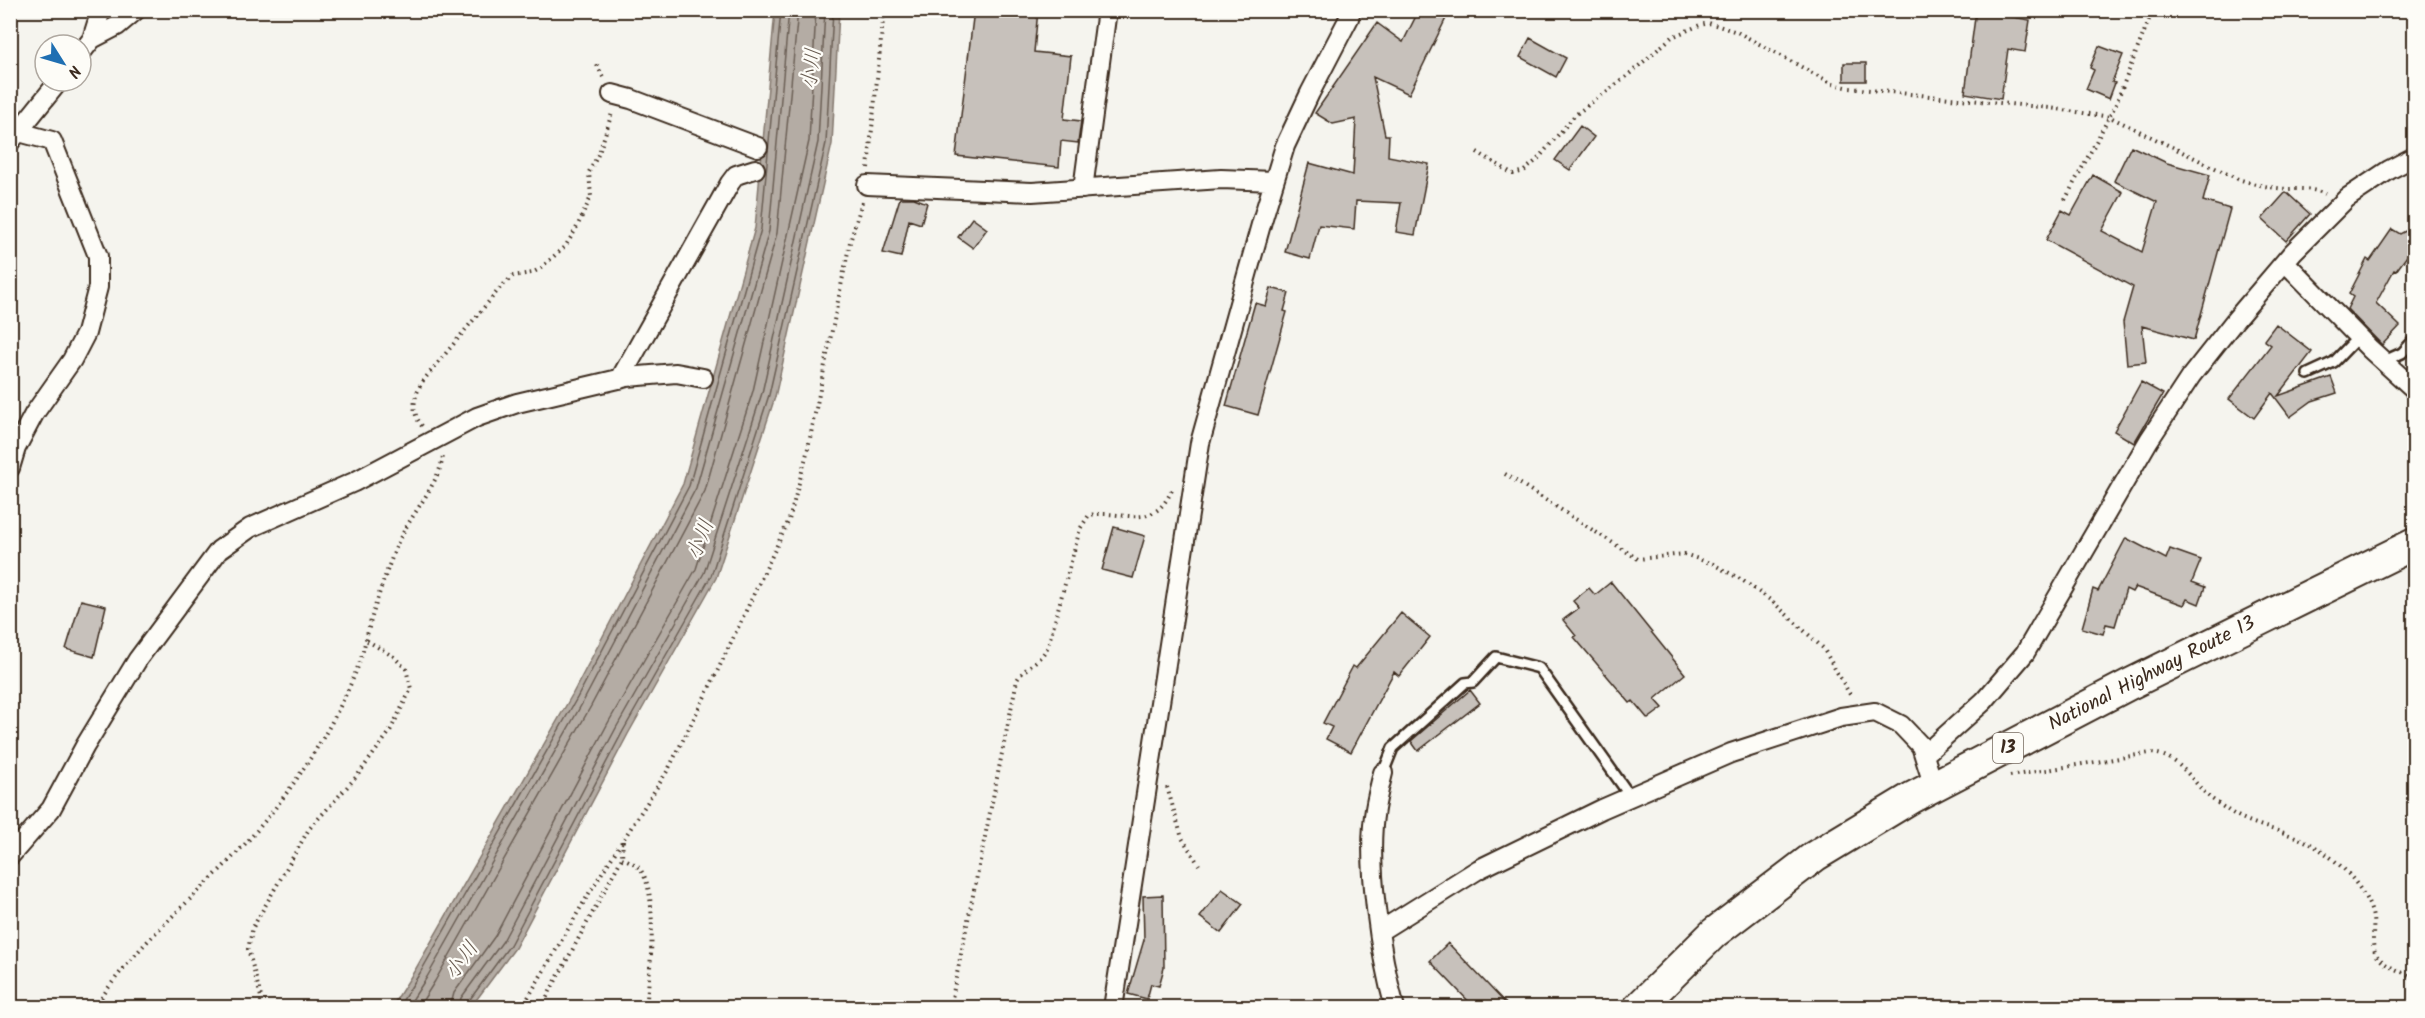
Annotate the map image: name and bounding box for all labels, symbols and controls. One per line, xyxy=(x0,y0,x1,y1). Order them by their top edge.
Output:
north arrow xyxy=(33,33,93,93)
water label: 小川 xyxy=(793,46,831,92)
text: N xyxy=(61,60,87,83)
water label: 小川 xyxy=(678,514,724,566)
street label: National Highway Route 13 xyxy=(2043,608,2261,740)
road number: 13 xyxy=(1993,733,2023,763)
water label: 小川 xyxy=(436,934,488,988)

